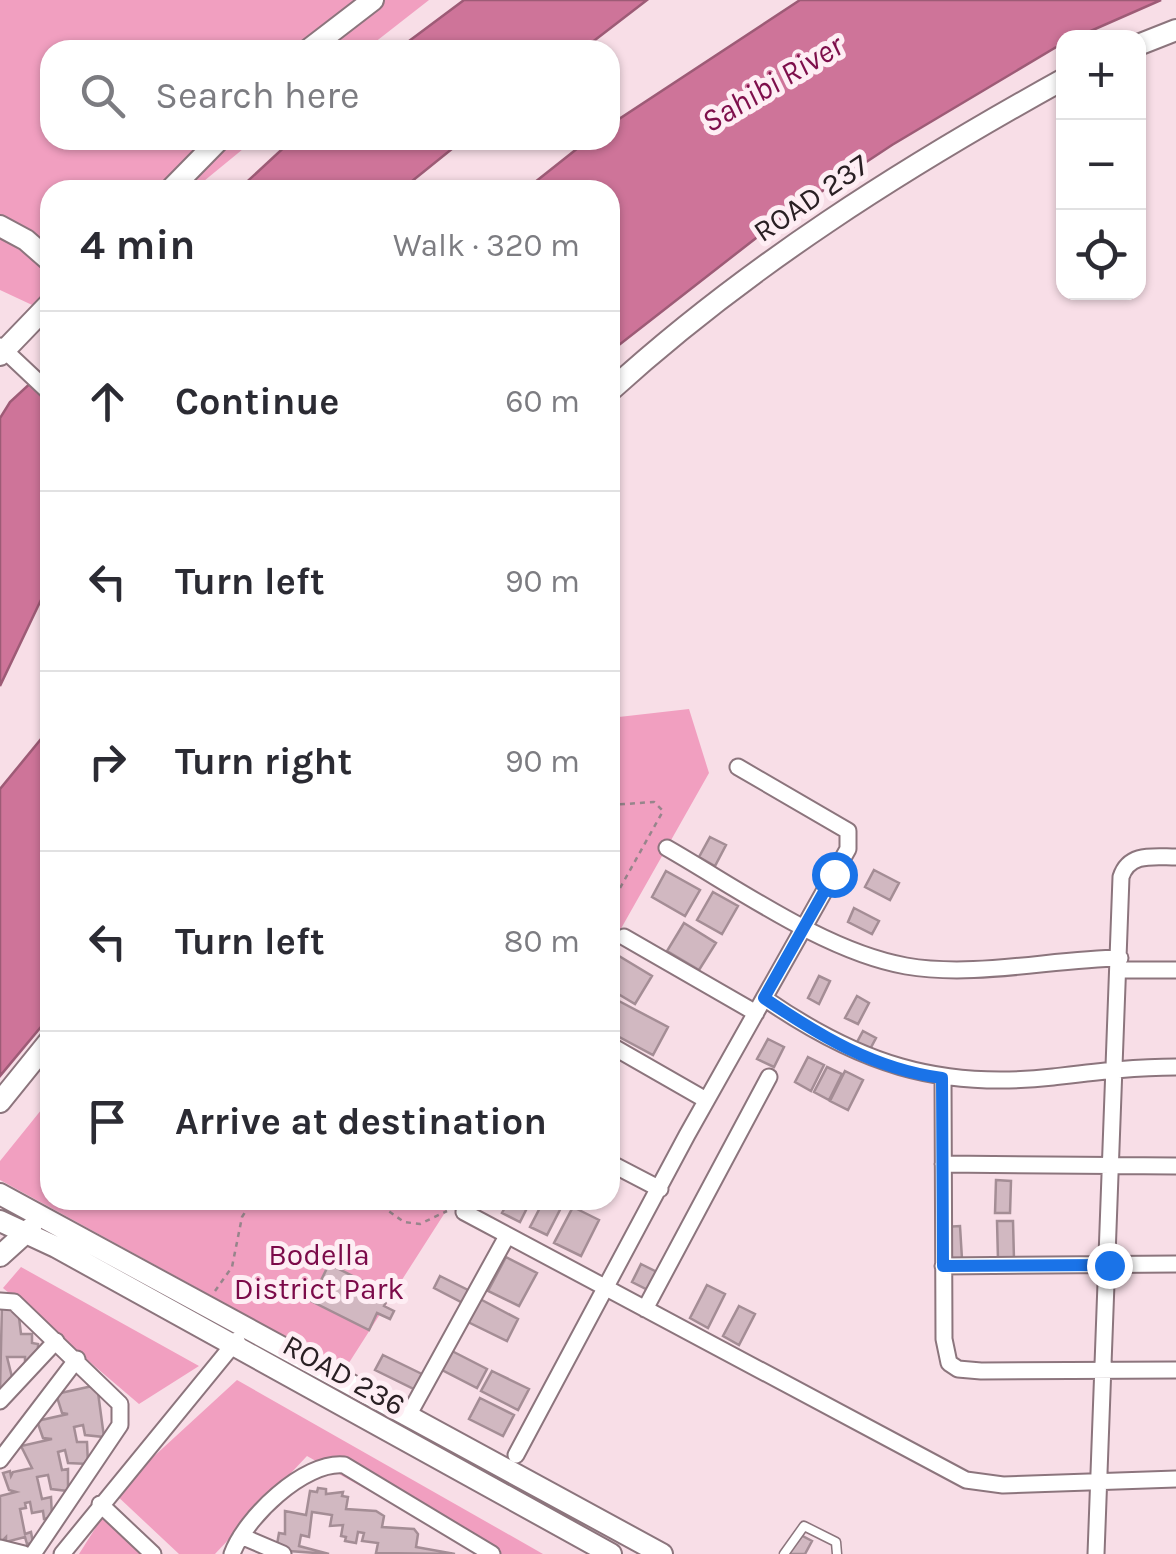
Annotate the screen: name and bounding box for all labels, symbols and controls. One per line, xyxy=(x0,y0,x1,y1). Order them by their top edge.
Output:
water label: Sahibi River xyxy=(695,26,851,140)
map controls xyxy=(1056,30,1146,300)
button: + xyxy=(1056,30,1146,120)
search box xyxy=(40,40,620,150)
icon: search xyxy=(75,68,130,123)
text: Search here xyxy=(155,73,359,118)
button: − xyxy=(1056,120,1146,210)
street label: ROAD 237 xyxy=(747,146,875,250)
button: locate xyxy=(1056,210,1146,300)
text: 4 min xyxy=(80,220,195,270)
text: Walk · 320 m xyxy=(393,227,580,264)
icon: ahead xyxy=(80,374,135,429)
text: Continue xyxy=(175,379,339,424)
text: 60 m xyxy=(505,383,580,420)
icon: left xyxy=(80,554,135,609)
text: Turn left xyxy=(175,559,325,604)
text: 90 m xyxy=(505,563,580,600)
icon: right xyxy=(80,734,135,789)
text: Turn right xyxy=(175,739,352,784)
text: 90 m xyxy=(505,743,580,780)
route start xyxy=(812,852,858,898)
icon: left xyxy=(80,914,135,969)
text: Turn left xyxy=(175,919,325,964)
text: 80 m xyxy=(504,923,580,960)
icon: arrive xyxy=(80,1094,135,1149)
text: Arrive at destination xyxy=(175,1099,547,1144)
park label: Bodella District Park xyxy=(234,1237,404,1307)
route end xyxy=(1087,1243,1133,1289)
street label: ROAD 236 xyxy=(277,1327,411,1423)

